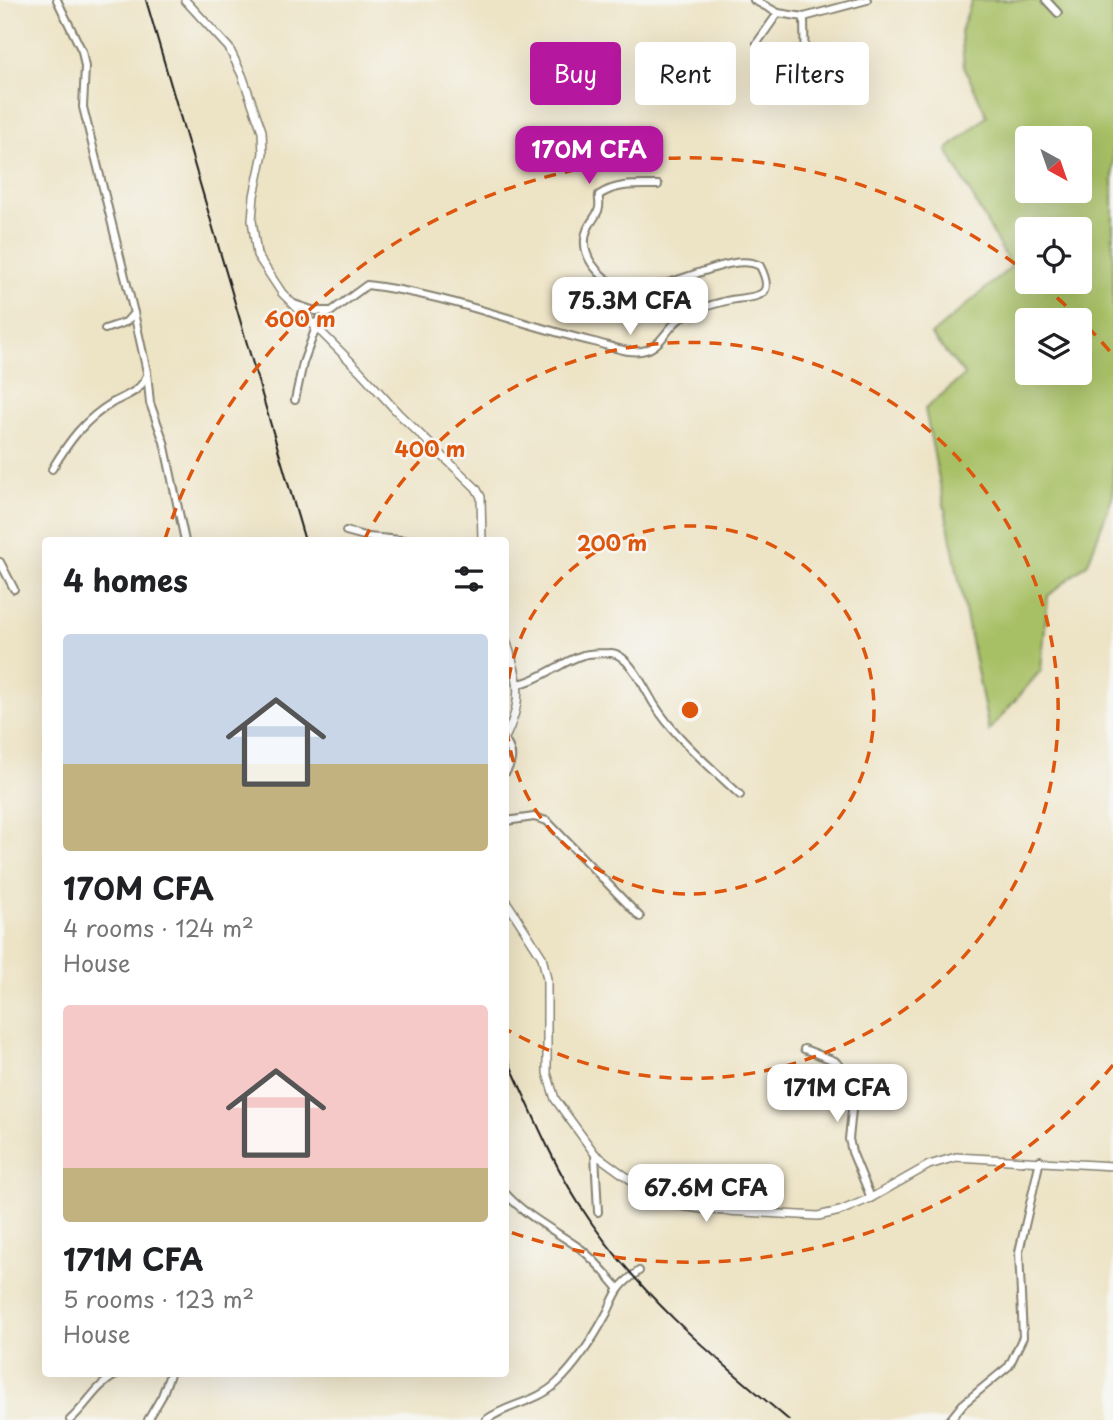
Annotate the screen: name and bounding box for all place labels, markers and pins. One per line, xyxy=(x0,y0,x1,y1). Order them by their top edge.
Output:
pin: 170M CFA xyxy=(517,127,661,186)
pin: 75.3M CFA xyxy=(550,278,710,337)
centre of rings xyxy=(678,698,702,722)
pin: 171M CFA xyxy=(765,1064,909,1124)
pin: 67.6M CFA xyxy=(626,1164,786,1224)

